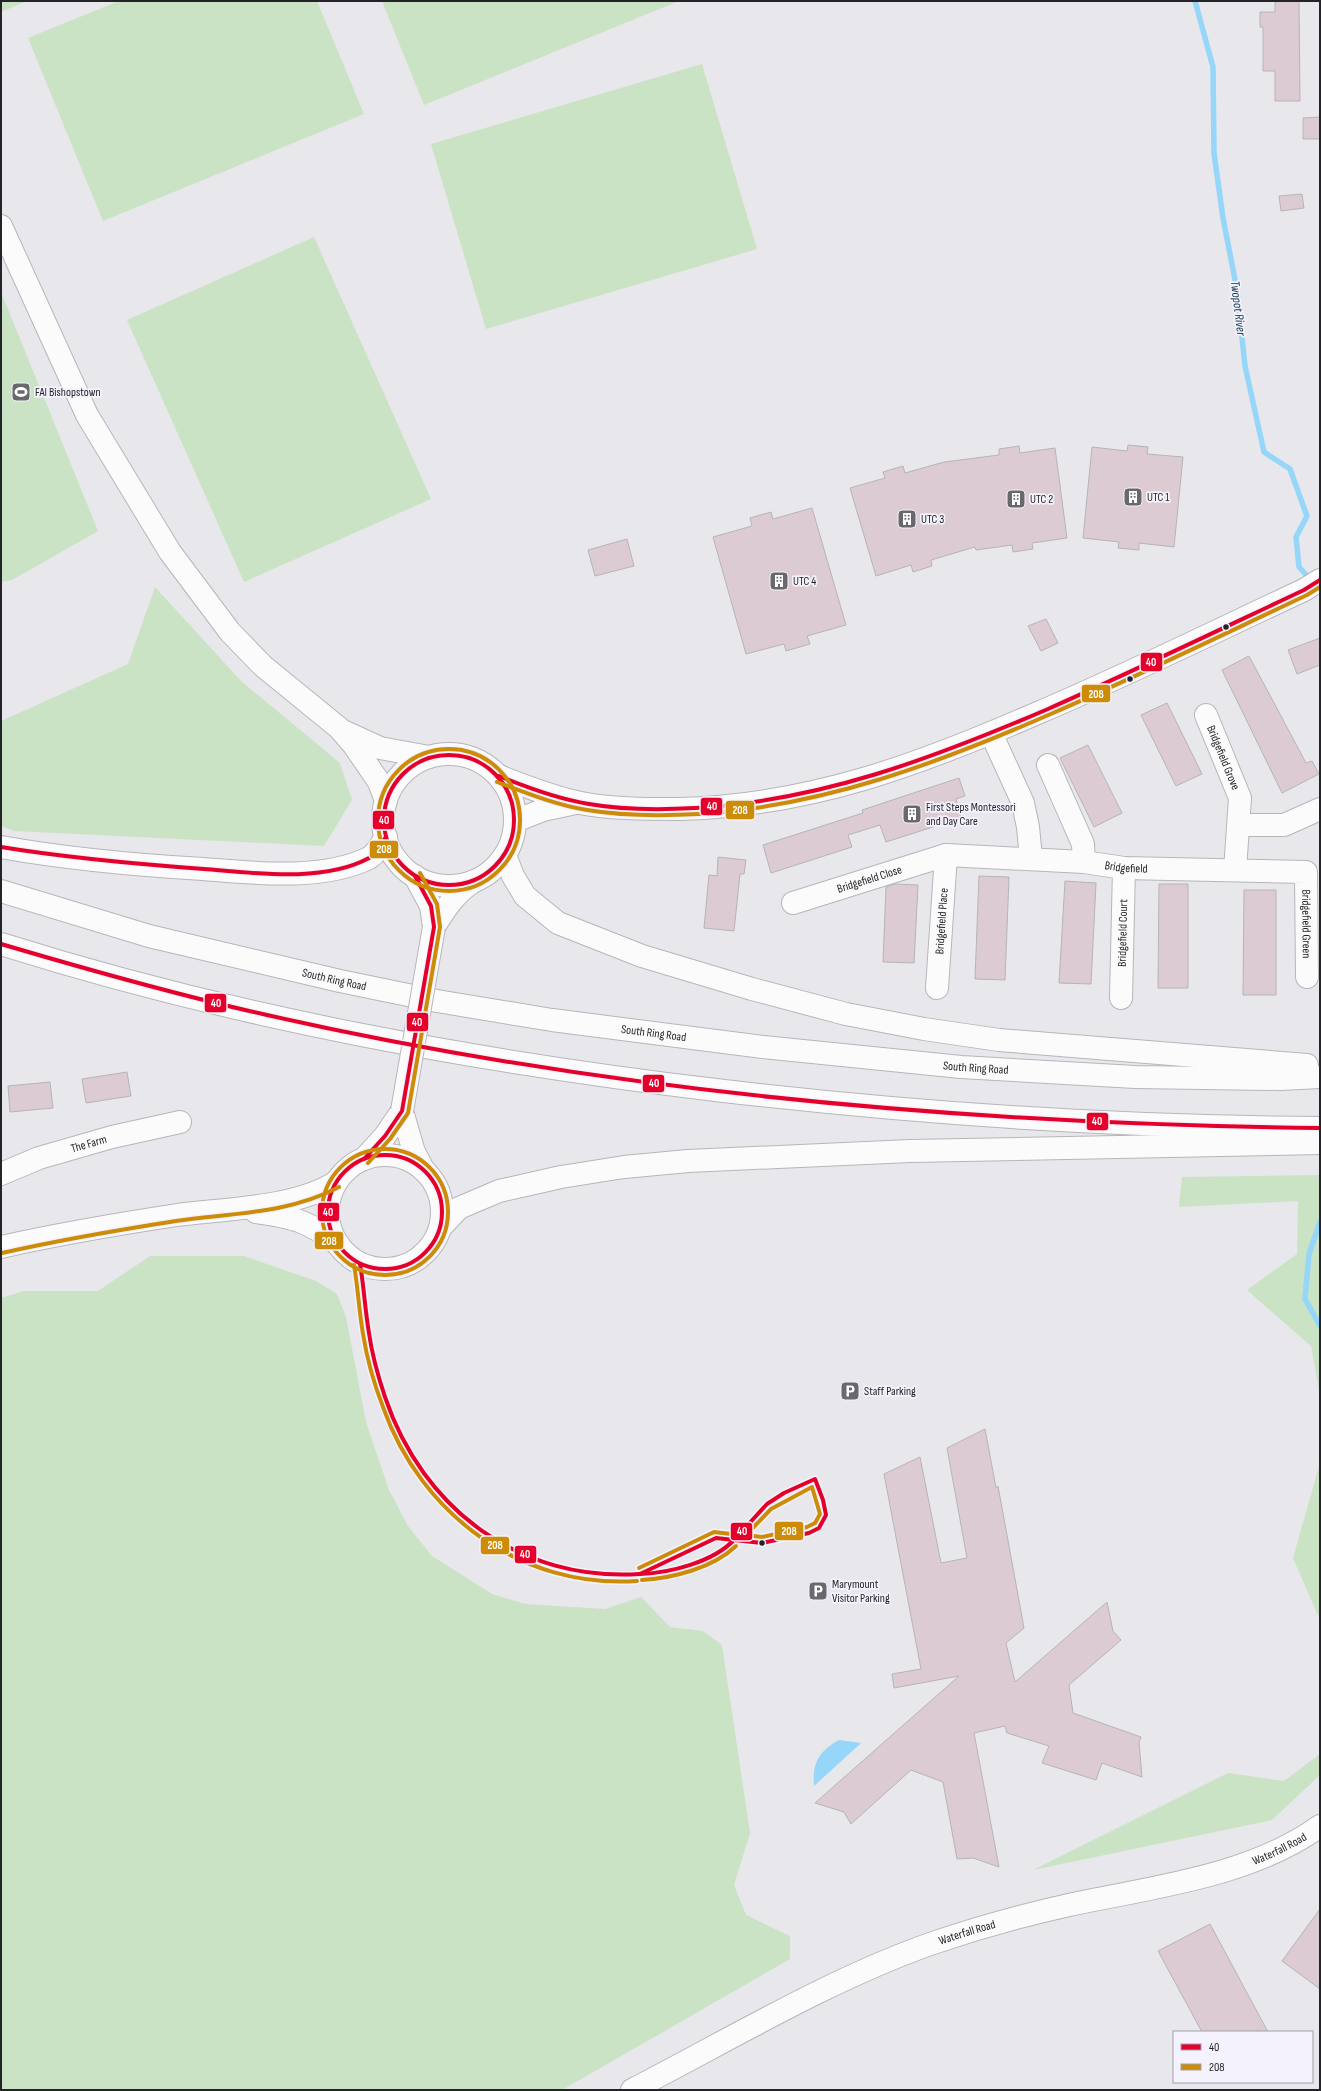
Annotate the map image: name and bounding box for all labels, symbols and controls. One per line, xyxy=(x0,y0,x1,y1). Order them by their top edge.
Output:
water label: Twopot River xyxy=(1227,280,1249,338)
sports icon: FAI Bishopstown xyxy=(10,381,32,403)
place label: FAI Bishopstown xyxy=(35,385,101,400)
building icon: UTC 1 xyxy=(1122,486,1144,508)
building icon: UTC 2 xyxy=(1005,488,1027,510)
place label: UTC 1 xyxy=(1147,490,1170,505)
place label: UTC 2 xyxy=(1030,492,1053,507)
building icon: UTC 3 xyxy=(896,508,918,530)
place label: UTC 3 xyxy=(921,512,944,527)
building icon: UTC 4 xyxy=(768,570,790,592)
place label: UTC 4 xyxy=(793,574,816,589)
unlabelled marker xyxy=(1221,622,1231,632)
line badge: 40 xyxy=(1140,652,1163,672)
text: 40 xyxy=(1146,656,1156,669)
unlabelled marker xyxy=(1125,674,1135,684)
line badge: 208 xyxy=(1081,684,1111,703)
text: 208 xyxy=(1088,688,1104,701)
street label: Bridgefield Grove xyxy=(1203,723,1243,792)
line badge: 40 xyxy=(700,797,723,816)
text: 40 xyxy=(707,800,717,813)
line badge: 208 xyxy=(725,800,755,820)
place label: First Steps Montessori and Day Care xyxy=(926,800,1016,829)
building icon: First Steps Montessori and Day Care xyxy=(901,803,923,825)
text: 208 xyxy=(732,804,748,817)
line badge: 40 xyxy=(372,810,395,830)
text: 40 xyxy=(379,814,389,827)
line badge: 208 xyxy=(369,840,399,859)
text: 208 xyxy=(376,843,392,856)
street label: Bridgefield xyxy=(1104,858,1148,877)
street label: Bridgefield Close xyxy=(835,862,904,897)
street label: Bridgefield Place xyxy=(932,887,952,955)
street label: Bridgefield Green xyxy=(1298,889,1314,959)
street label: Bridgefield Court xyxy=(1115,899,1131,967)
street label: South Ring Road xyxy=(301,965,368,994)
line badge: 40 xyxy=(204,993,227,1013)
text: 40 xyxy=(211,997,221,1010)
line badge: 40 xyxy=(406,1012,429,1032)
text: 40 xyxy=(412,1016,422,1029)
street label: South Ring Road xyxy=(620,1022,687,1045)
street label: South Ring Road xyxy=(942,1058,1009,1078)
line badge: 40 xyxy=(642,1074,665,1093)
text: 40 xyxy=(649,1077,659,1090)
line badge: 40 xyxy=(1086,1112,1109,1131)
text: 40 xyxy=(1092,1115,1102,1128)
street label: The Farm xyxy=(69,1132,109,1156)
line badge: 40 xyxy=(317,1202,340,1222)
text: 40 xyxy=(323,1206,333,1219)
line badge: 208 xyxy=(314,1231,344,1250)
text: 208 xyxy=(321,1235,337,1248)
parking icon: Staff Parking xyxy=(839,1380,861,1402)
place label: Staff Parking xyxy=(864,1384,916,1399)
line badge: 208 xyxy=(774,1521,804,1541)
line badge: 40 xyxy=(730,1522,753,1541)
text: 40 xyxy=(737,1525,747,1538)
text: 208 xyxy=(781,1525,797,1538)
line badge: 208 xyxy=(480,1536,510,1555)
unlabelled marker xyxy=(757,1538,767,1548)
text: 208 xyxy=(487,1539,503,1552)
line badge: 40 xyxy=(514,1545,537,1564)
text: 40 xyxy=(520,1548,530,1561)
place label: Marymount Visitor Parking xyxy=(832,1577,890,1606)
parking icon: Marymount Visitor Parking xyxy=(807,1580,829,1602)
street label: Waterfall Road xyxy=(1250,1830,1310,1869)
street label: Waterfall Road xyxy=(937,1917,997,1949)
legend xyxy=(1173,2031,1313,2083)
text: 40 xyxy=(1209,2040,1219,2055)
text: 208 xyxy=(1209,2060,1225,2075)

